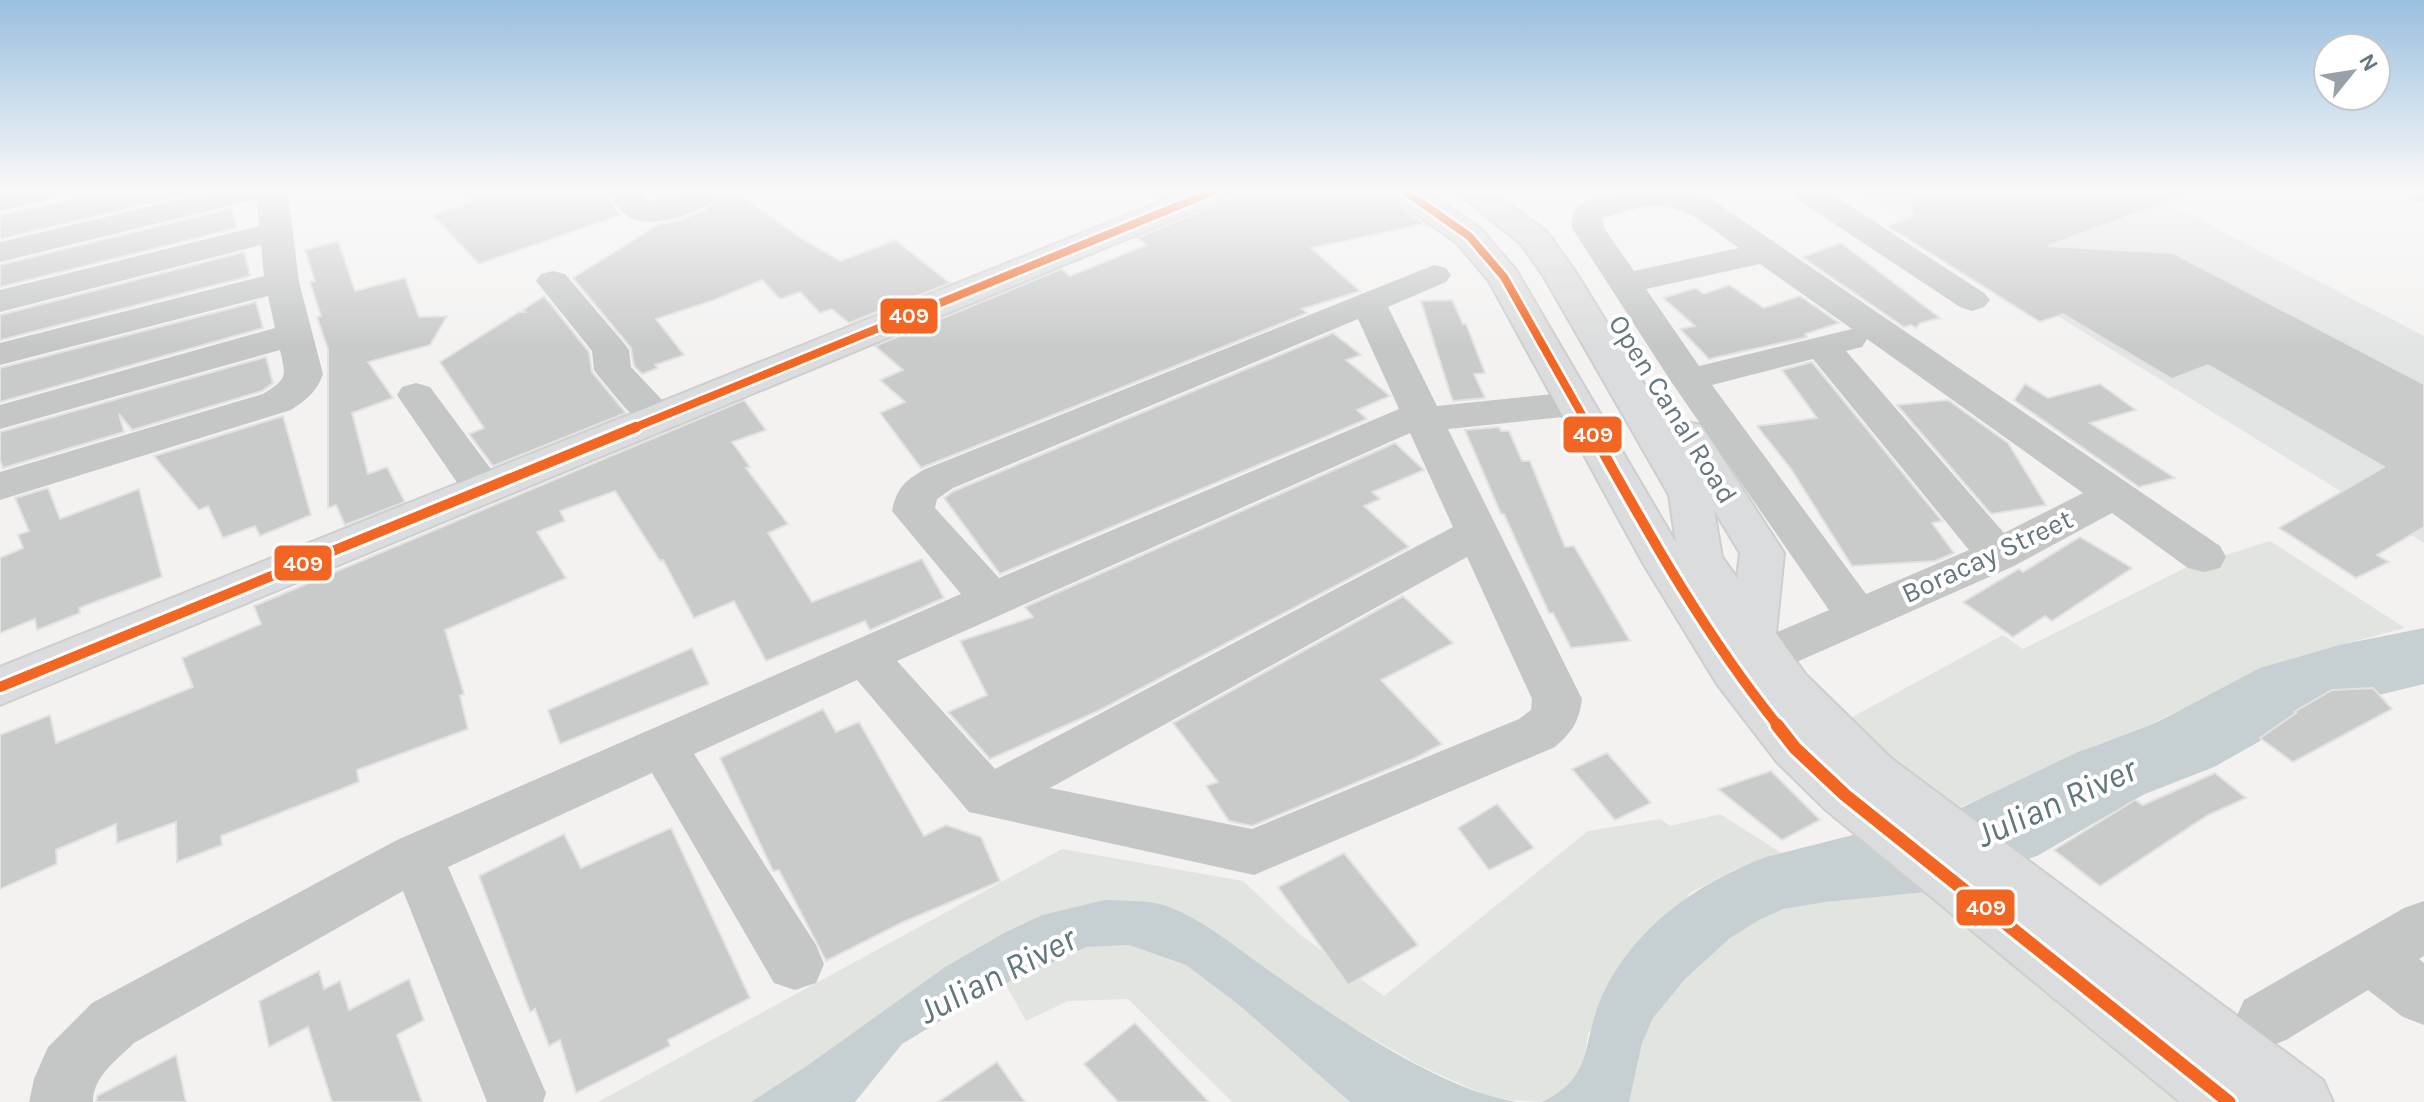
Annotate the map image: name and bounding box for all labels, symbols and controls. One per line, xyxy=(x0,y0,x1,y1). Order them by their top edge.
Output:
north arrow xyxy=(2312,32,2392,112)
text: N xyxy=(2353,49,2384,76)
line badge: 409 xyxy=(879,297,939,335)
text: 409 xyxy=(889,303,929,329)
street label: Open Canal Road xyxy=(1602,309,1744,509)
line badge: 409 xyxy=(1562,415,1623,454)
text: 409 xyxy=(1573,422,1613,448)
street label: Boracay Street xyxy=(1896,502,2078,610)
line badge: 409 xyxy=(273,544,333,582)
text: 409 xyxy=(283,551,323,577)
water label: Julian River xyxy=(1969,747,2144,856)
line badge: 409 xyxy=(1955,888,2016,927)
text: 409 xyxy=(1966,895,2006,921)
water label: Julian River xyxy=(911,917,1085,1033)

